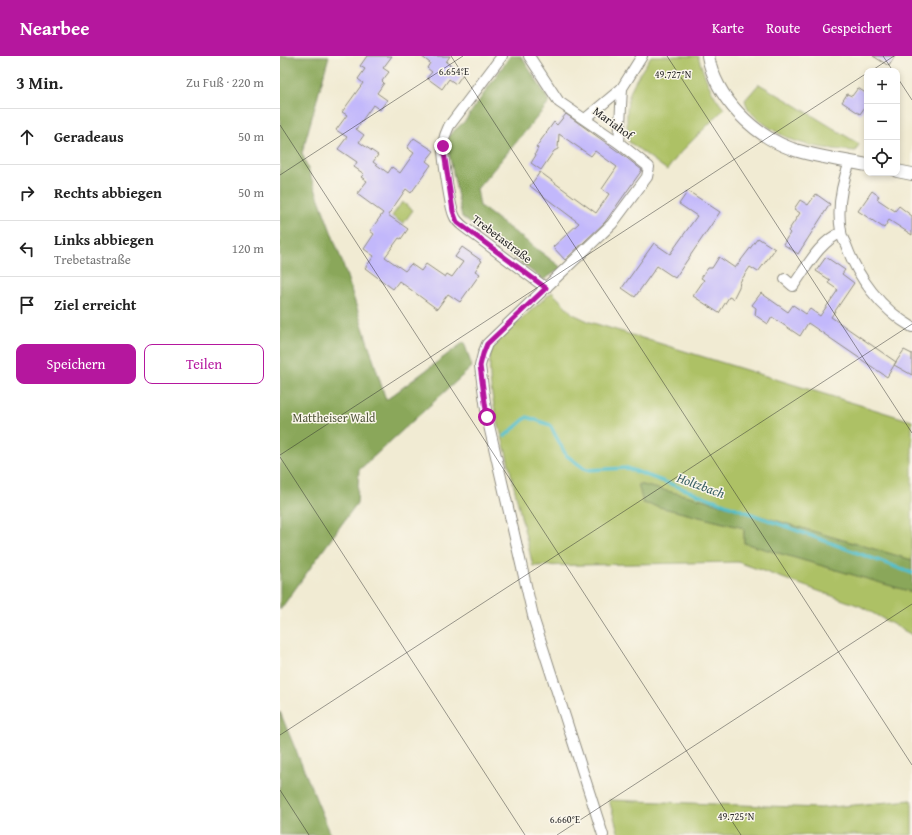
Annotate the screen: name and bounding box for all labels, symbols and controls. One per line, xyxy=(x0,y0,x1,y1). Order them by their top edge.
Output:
text: Nearbee xyxy=(20,14,90,42)
text: Karte xyxy=(712,18,744,38)
text: Route xyxy=(766,18,800,38)
text: Gespeichert xyxy=(822,18,892,38)
text: 6.654°E xyxy=(439,64,469,79)
text: 49.727°N xyxy=(655,67,692,82)
map controls xyxy=(864,68,900,176)
button: + xyxy=(864,68,900,104)
text: 3 Min. xyxy=(16,70,63,95)
text: Zu Fuß · 220 m xyxy=(186,73,264,92)
street label: Mariahof xyxy=(590,102,638,144)
button: − xyxy=(864,104,900,140)
icon: ahead xyxy=(16,126,38,148)
text: Geradeaus xyxy=(54,126,124,147)
text: 50 m xyxy=(238,127,264,146)
route end xyxy=(434,137,452,155)
button: locate xyxy=(864,140,900,176)
icon: right xyxy=(16,182,38,204)
text: Rechts abbiegen xyxy=(54,182,162,203)
text: 50 m xyxy=(238,183,264,202)
street label: Trebetastraße xyxy=(469,210,536,267)
text: Links abbiegen xyxy=(54,229,154,250)
icon: left xyxy=(16,238,38,260)
text: 120 m xyxy=(232,239,264,258)
text: Trebetastraße xyxy=(54,250,131,269)
icon: arrive xyxy=(16,294,38,316)
text: Ziel erreicht xyxy=(54,294,136,315)
button: Speichern xyxy=(16,344,136,384)
button: Teilen xyxy=(144,344,264,384)
route start xyxy=(478,408,496,426)
park label: Mattheiser Wald xyxy=(293,409,376,426)
water label: Holtzbach xyxy=(673,468,728,503)
text: 49.725°N xyxy=(718,809,755,824)
text: 6.660°E xyxy=(550,812,580,827)

